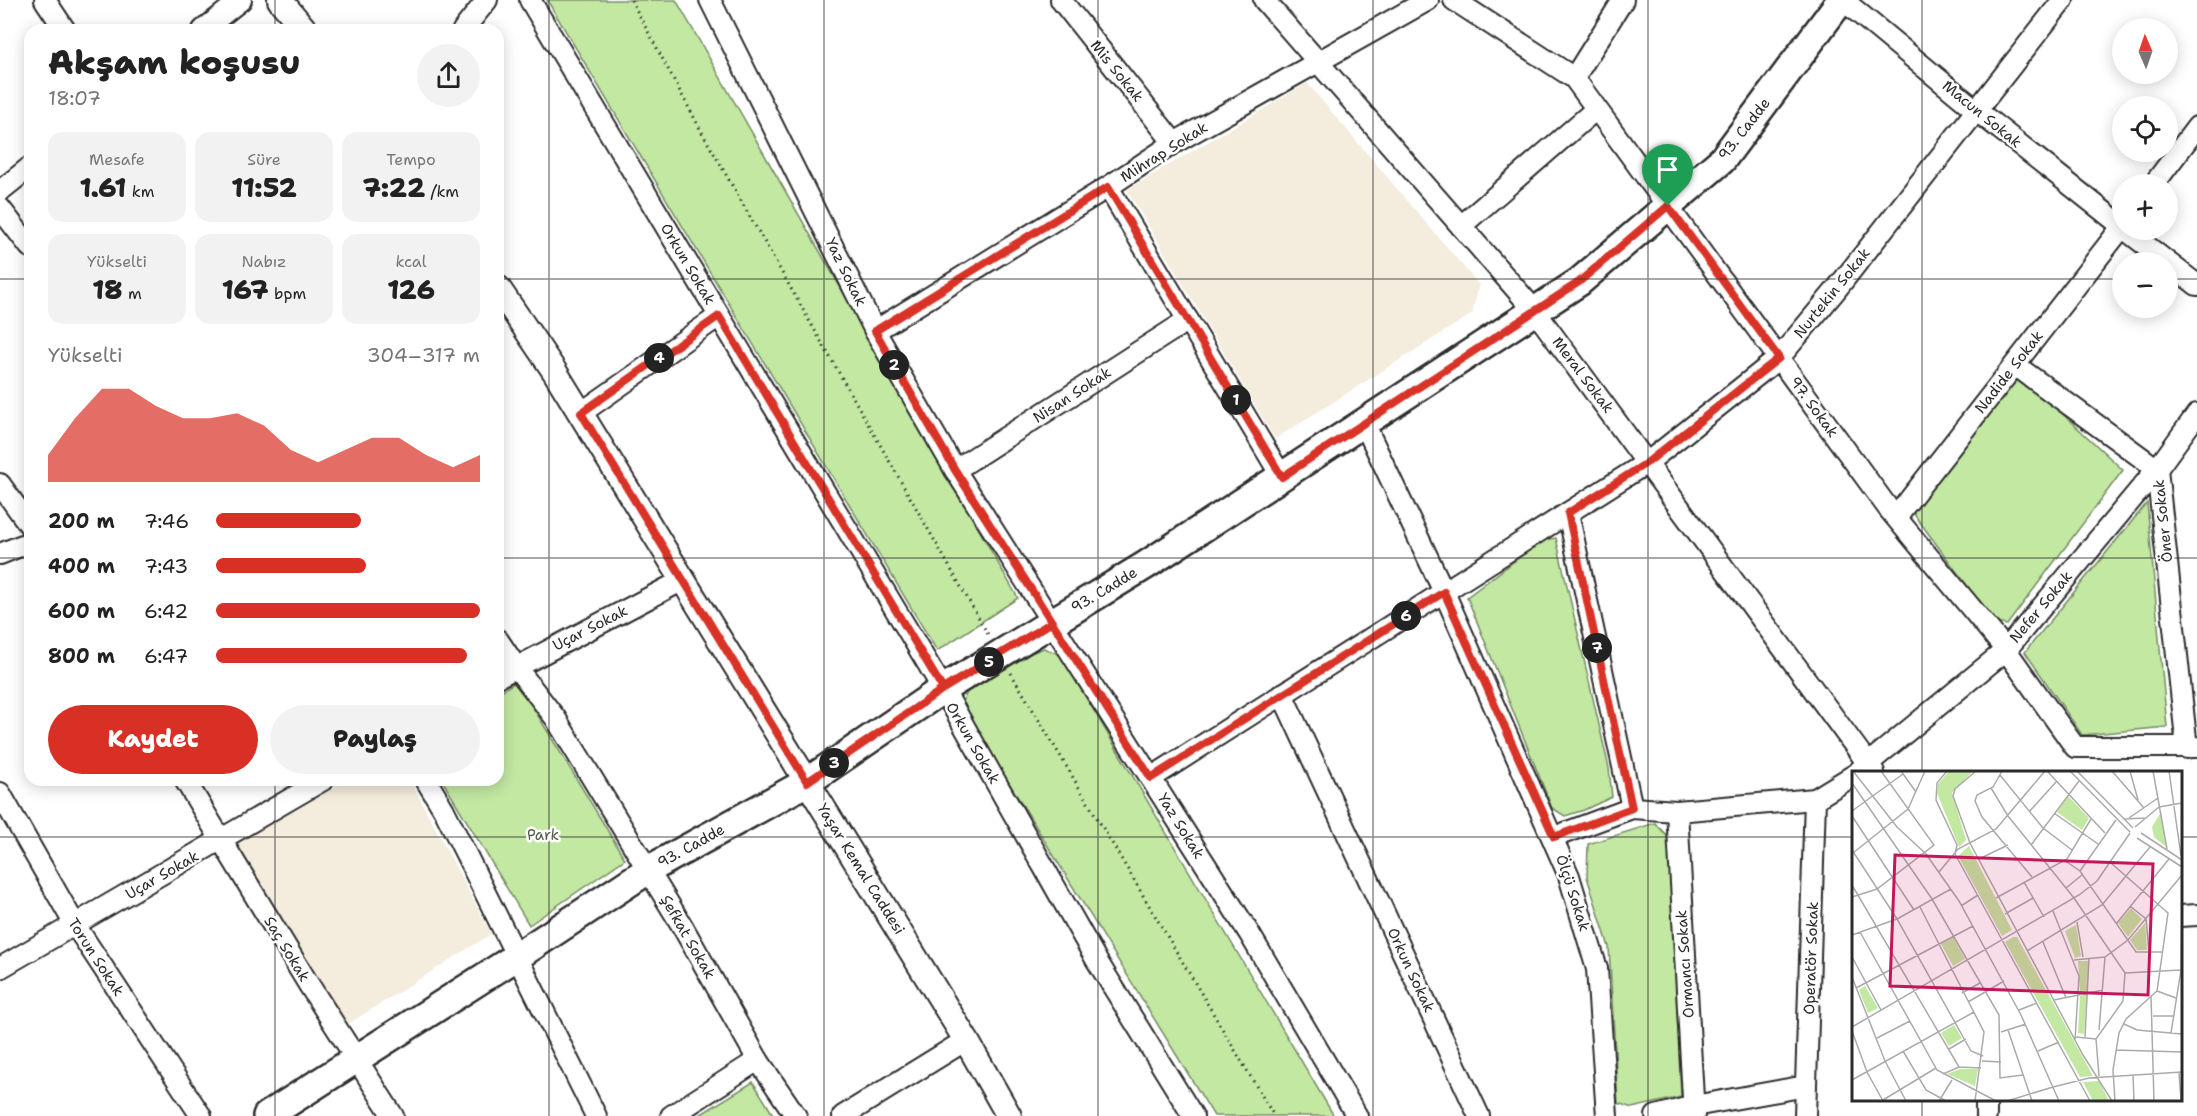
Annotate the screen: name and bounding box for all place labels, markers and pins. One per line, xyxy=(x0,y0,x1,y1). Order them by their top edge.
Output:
pin xyxy=(1642,144,1693,206)
pin: 4 xyxy=(644,343,674,373)
pin: 2 xyxy=(879,350,909,380)
pin: 1 xyxy=(1221,385,1251,415)
pin: 6 xyxy=(1391,601,1421,631)
pin: 7 xyxy=(1582,633,1612,663)
pin: 5 xyxy=(974,647,1004,677)
pin: 3 xyxy=(819,748,849,778)

